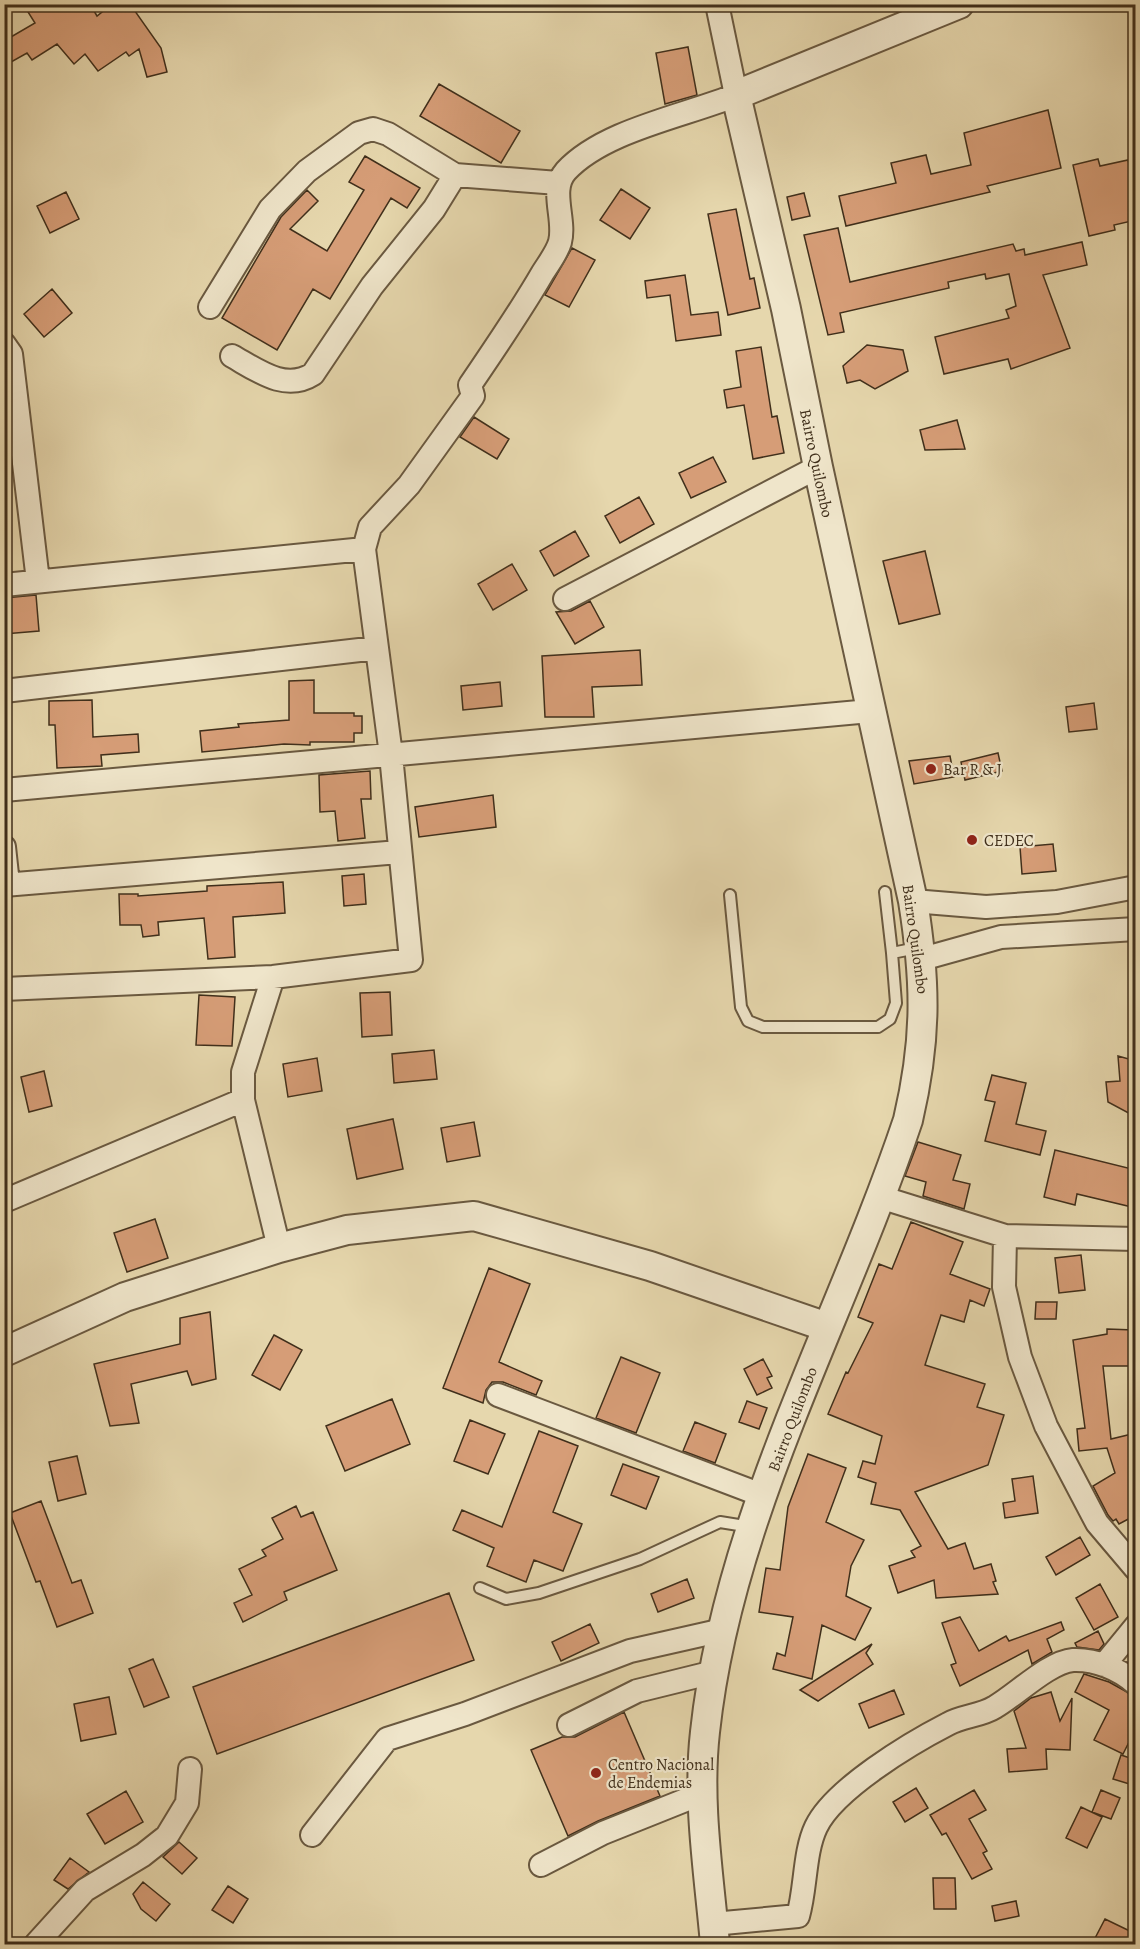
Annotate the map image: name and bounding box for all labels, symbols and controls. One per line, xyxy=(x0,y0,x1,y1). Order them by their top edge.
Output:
street label: Bairro Quilombo xyxy=(794,407,838,519)
place label: Bar R & J xyxy=(943,759,1002,781)
marker: Bar R & J xyxy=(924,762,938,776)
place label: CEDEC xyxy=(984,830,1034,852)
marker: CEDEC xyxy=(965,833,979,847)
street label: Bairro Quilombo xyxy=(896,883,934,995)
street label: Bairro Quilombo xyxy=(763,1364,823,1475)
place label: Centro Nacional de Endemias xyxy=(608,1754,714,1794)
marker: Centro Nacional de Endemias xyxy=(589,1766,603,1780)

